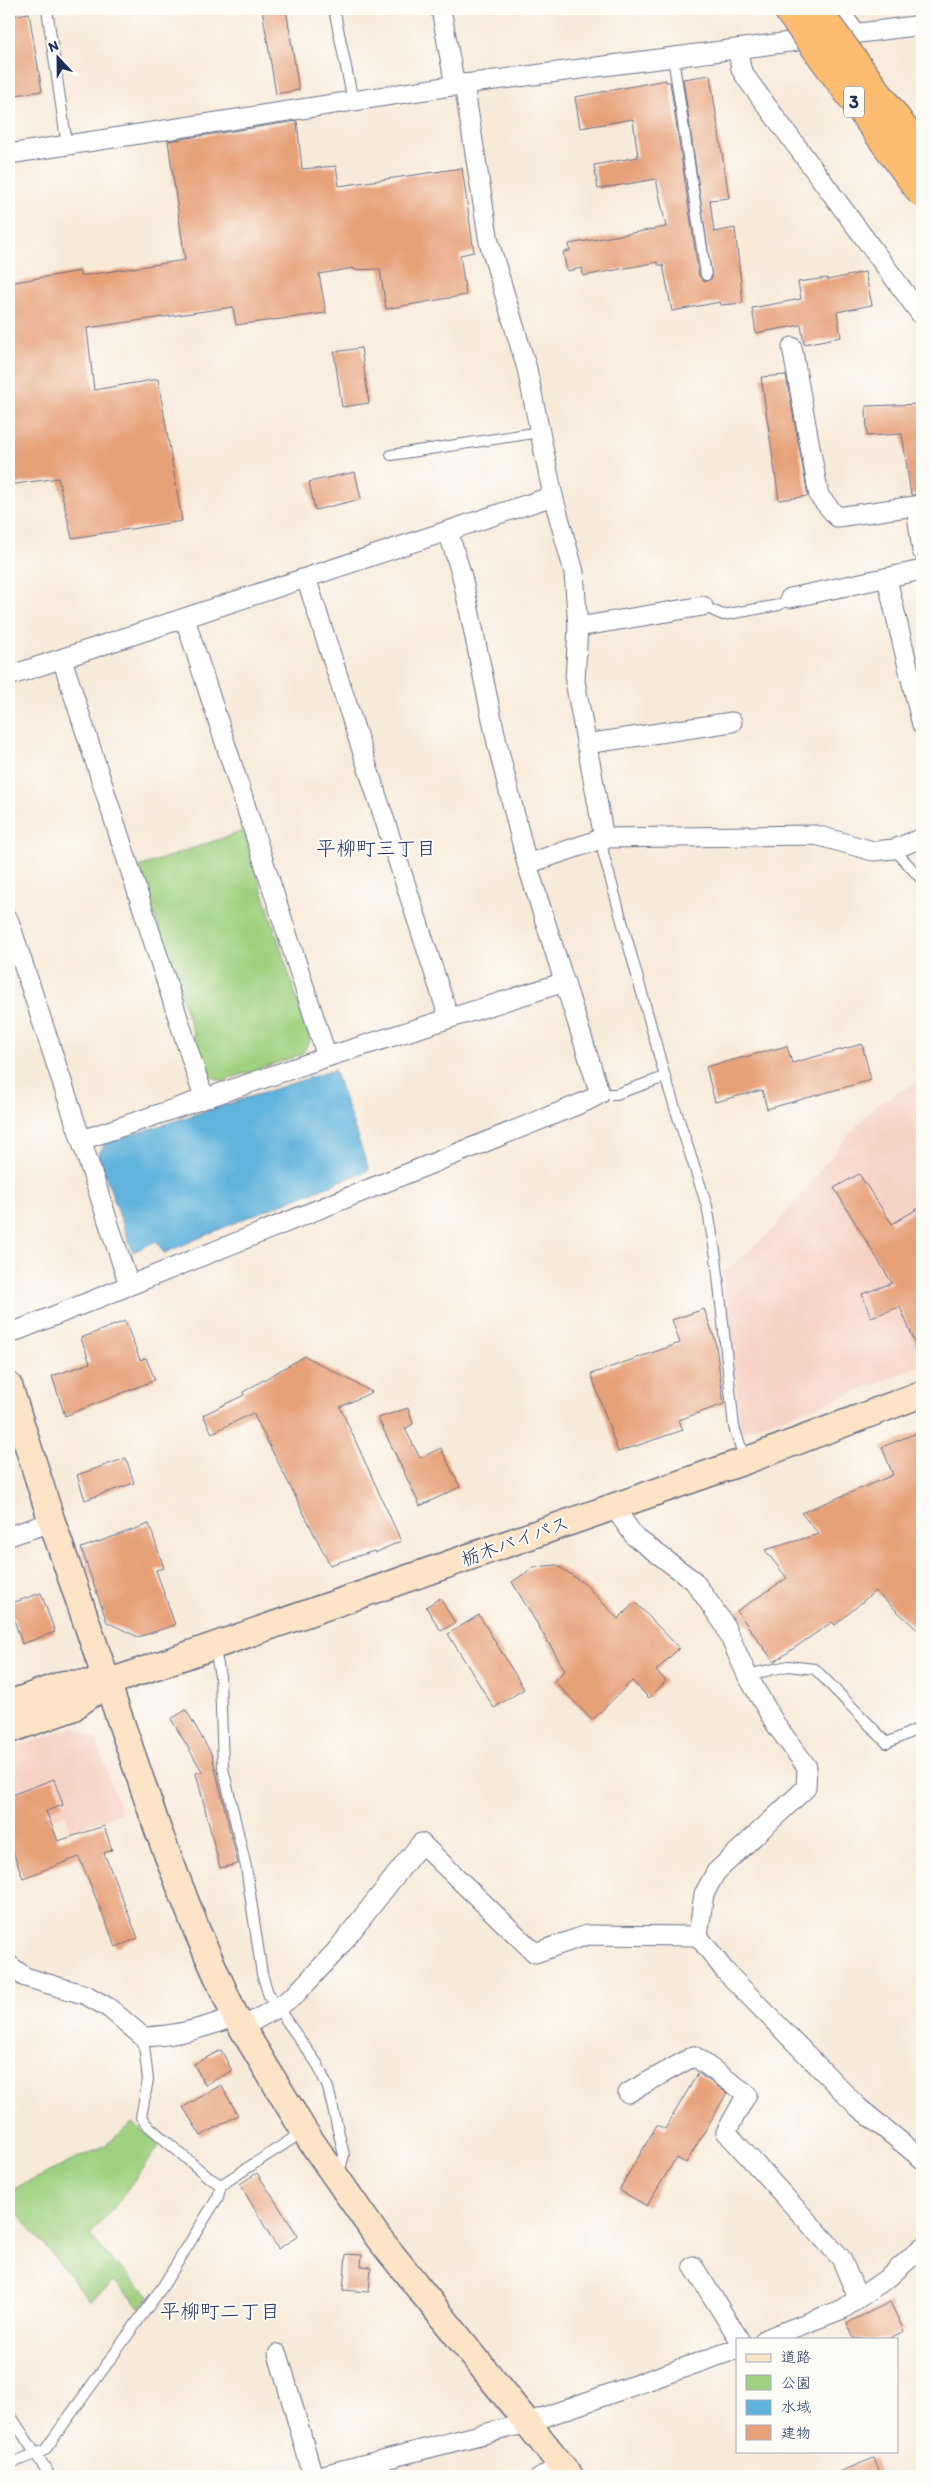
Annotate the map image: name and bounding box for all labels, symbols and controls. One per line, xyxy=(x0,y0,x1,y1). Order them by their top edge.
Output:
north arrow xyxy=(32,32,82,82)
text: N xyxy=(46,37,61,56)
road number: 3 xyxy=(844,86,864,118)
district label: 平柳町三丁目 xyxy=(316,836,436,860)
street label: 栃木バイパス xyxy=(458,1511,572,1571)
district label: 平柳町二丁目 xyxy=(160,2299,280,2323)
legend xyxy=(736,2338,898,2452)
text: 道路 xyxy=(781,2348,811,2366)
text: 公園 xyxy=(781,2374,811,2392)
text: 水域 xyxy=(781,2398,811,2416)
text: 建物 xyxy=(781,2424,811,2442)

